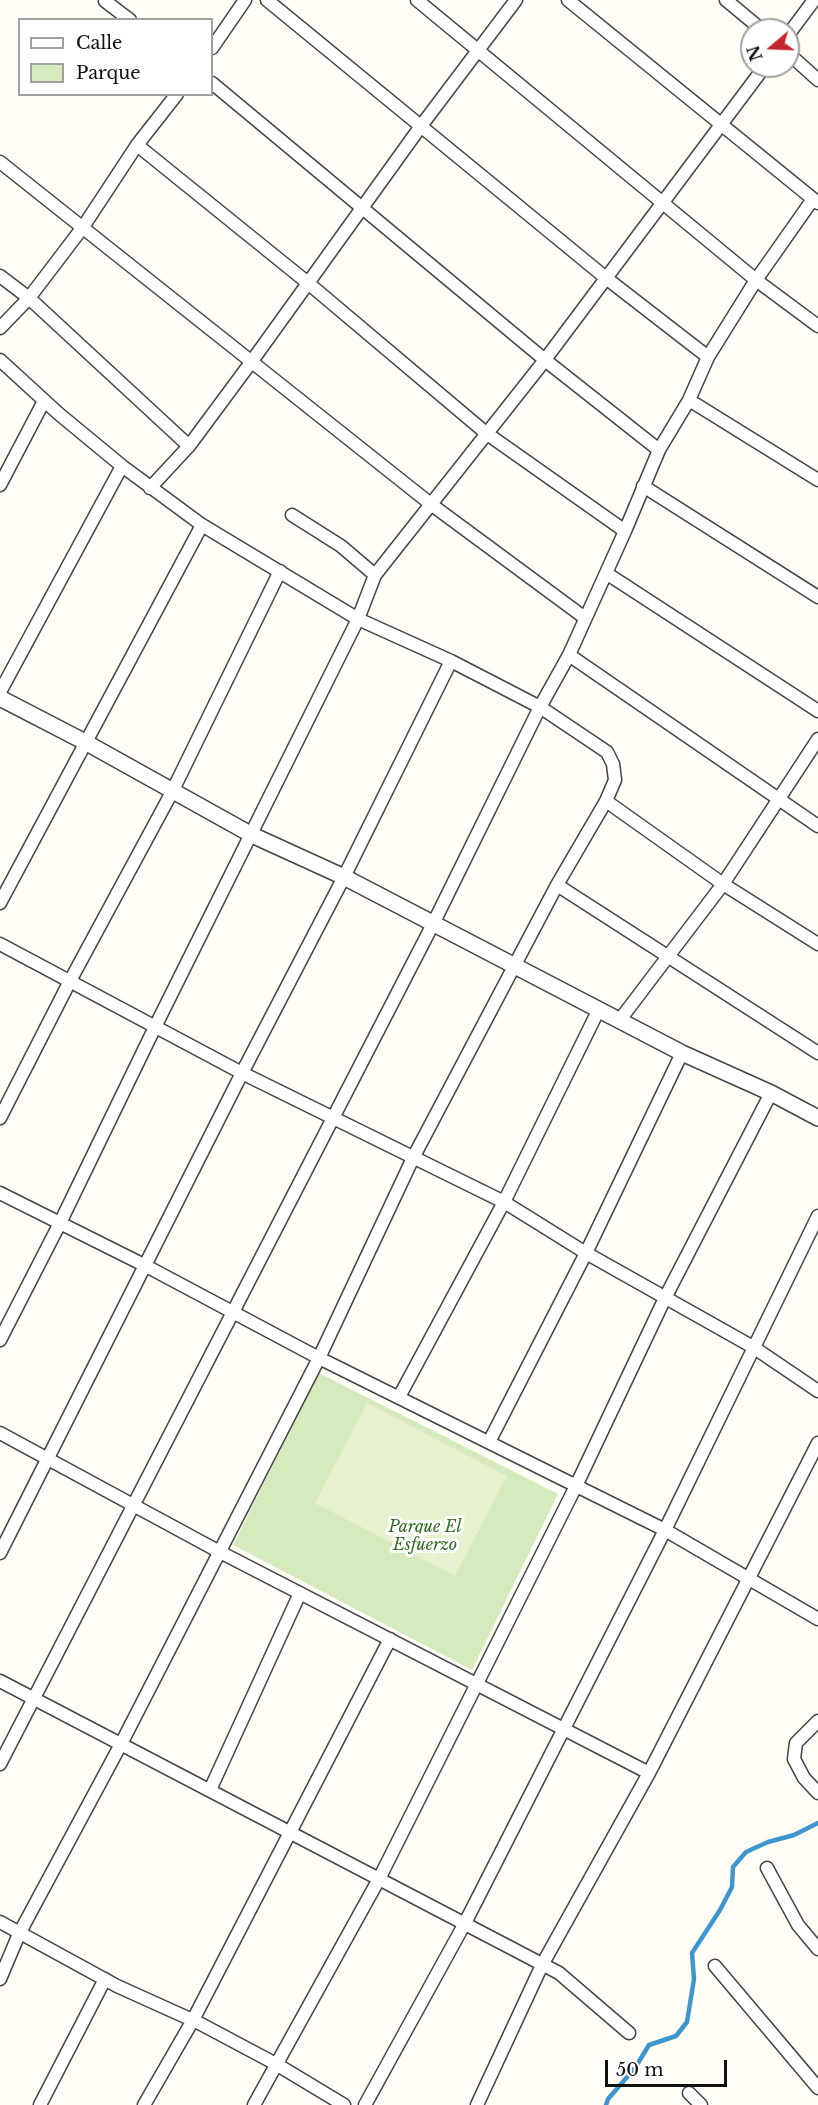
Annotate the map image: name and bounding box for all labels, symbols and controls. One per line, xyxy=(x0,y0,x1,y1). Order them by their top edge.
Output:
legend xyxy=(18,18,213,96)
north arrow xyxy=(740,18,800,78)
text: Calle xyxy=(76,32,122,54)
text: N xyxy=(743,43,767,64)
text: Parque xyxy=(76,62,141,84)
park label: Parque El Esfuerzo xyxy=(388,1517,462,1555)
scale bar xyxy=(608,2048,730,2086)
text: 50 m xyxy=(616,2059,664,2081)

